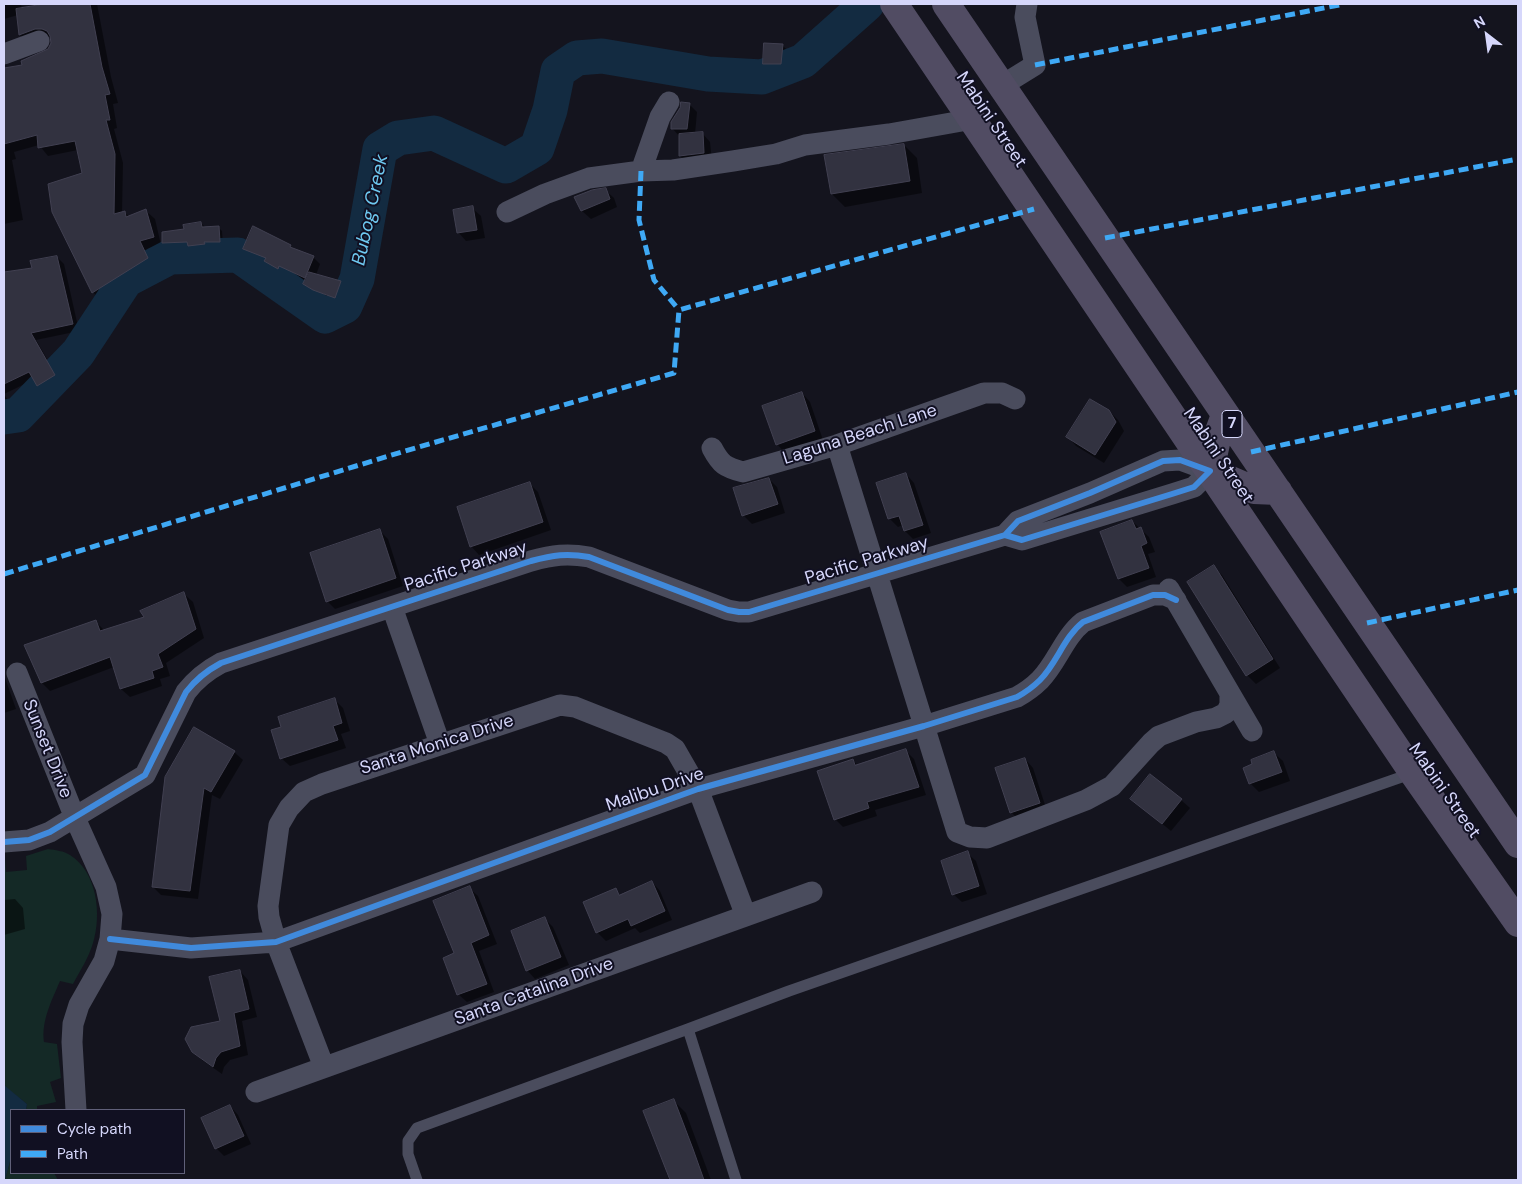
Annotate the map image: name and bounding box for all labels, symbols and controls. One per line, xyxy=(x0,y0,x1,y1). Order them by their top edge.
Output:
north arrow xyxy=(1462,10,1512,60)
text: N xyxy=(1471,12,1488,32)
street label: Mabini Street xyxy=(951,68,1031,172)
water label: Bubog Creek xyxy=(348,152,394,268)
street label: Laguna Beach Lane xyxy=(780,400,940,470)
street label: Mabini Street xyxy=(1178,404,1258,508)
road number: 7 xyxy=(1222,410,1242,438)
street label: Pacific Parkway xyxy=(803,532,931,590)
street label: Pacific Parkway xyxy=(402,537,530,597)
street label: Sunset Drive xyxy=(17,697,77,801)
street label: Santa Monica Drive xyxy=(358,710,516,780)
street label: Mabini Street xyxy=(1403,739,1485,843)
street label: Malibu Drive xyxy=(603,763,707,817)
street label: Santa Catalina Drive xyxy=(452,953,616,1031)
legend xyxy=(10,1109,185,1174)
text: Cycle path xyxy=(57,1119,132,1139)
text: Path xyxy=(57,1144,88,1164)

